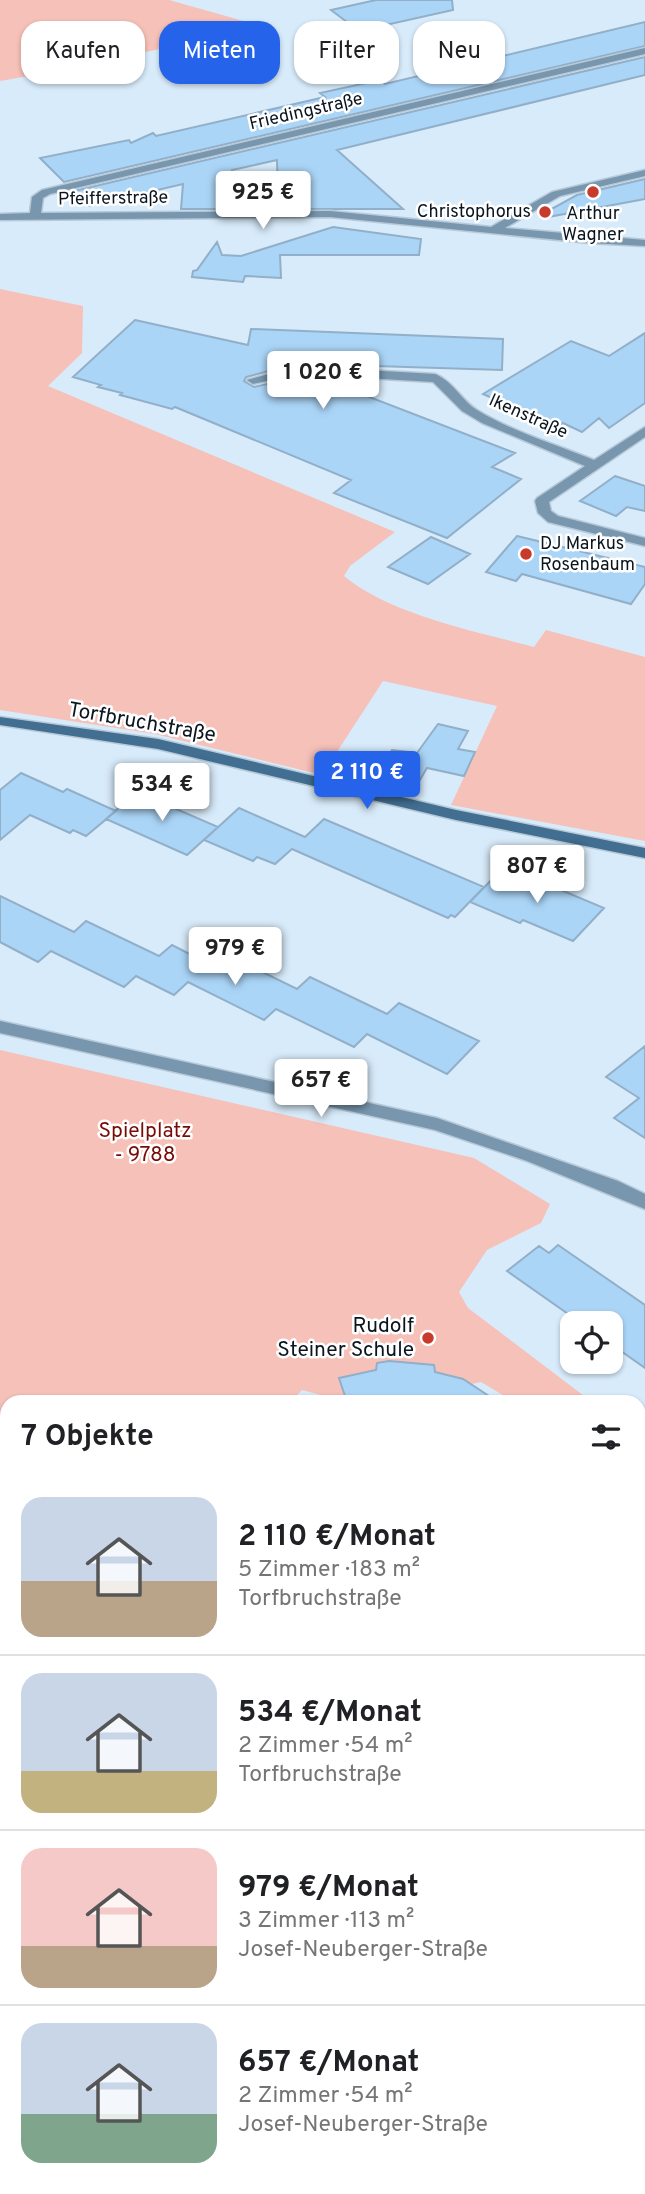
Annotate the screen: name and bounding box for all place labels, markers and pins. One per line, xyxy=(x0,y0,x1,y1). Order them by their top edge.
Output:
pin: 925 € xyxy=(214,172,312,231)
marker: Arthur Wagner xyxy=(585,184,601,200)
place label: Christophorus xyxy=(417,201,531,224)
place label: Arthur Wagner xyxy=(562,203,624,247)
marker: Christophorus xyxy=(537,204,553,220)
pin: 1 020 € xyxy=(258,352,388,411)
place label: DJ Markus Rosenbaum xyxy=(540,533,635,577)
marker: DJ Markus Rosenbaum xyxy=(518,546,534,562)
pin: 2 110 € xyxy=(302,752,432,811)
pin: 534 € xyxy=(113,764,211,823)
pin: 807 € xyxy=(488,846,586,905)
pin: 979 € xyxy=(186,928,284,987)
pin: 657 € xyxy=(272,1060,370,1119)
place label: Rudolf Steiner Schule xyxy=(277,1313,414,1364)
marker: Rudolf Steiner Schule xyxy=(420,1330,436,1346)

